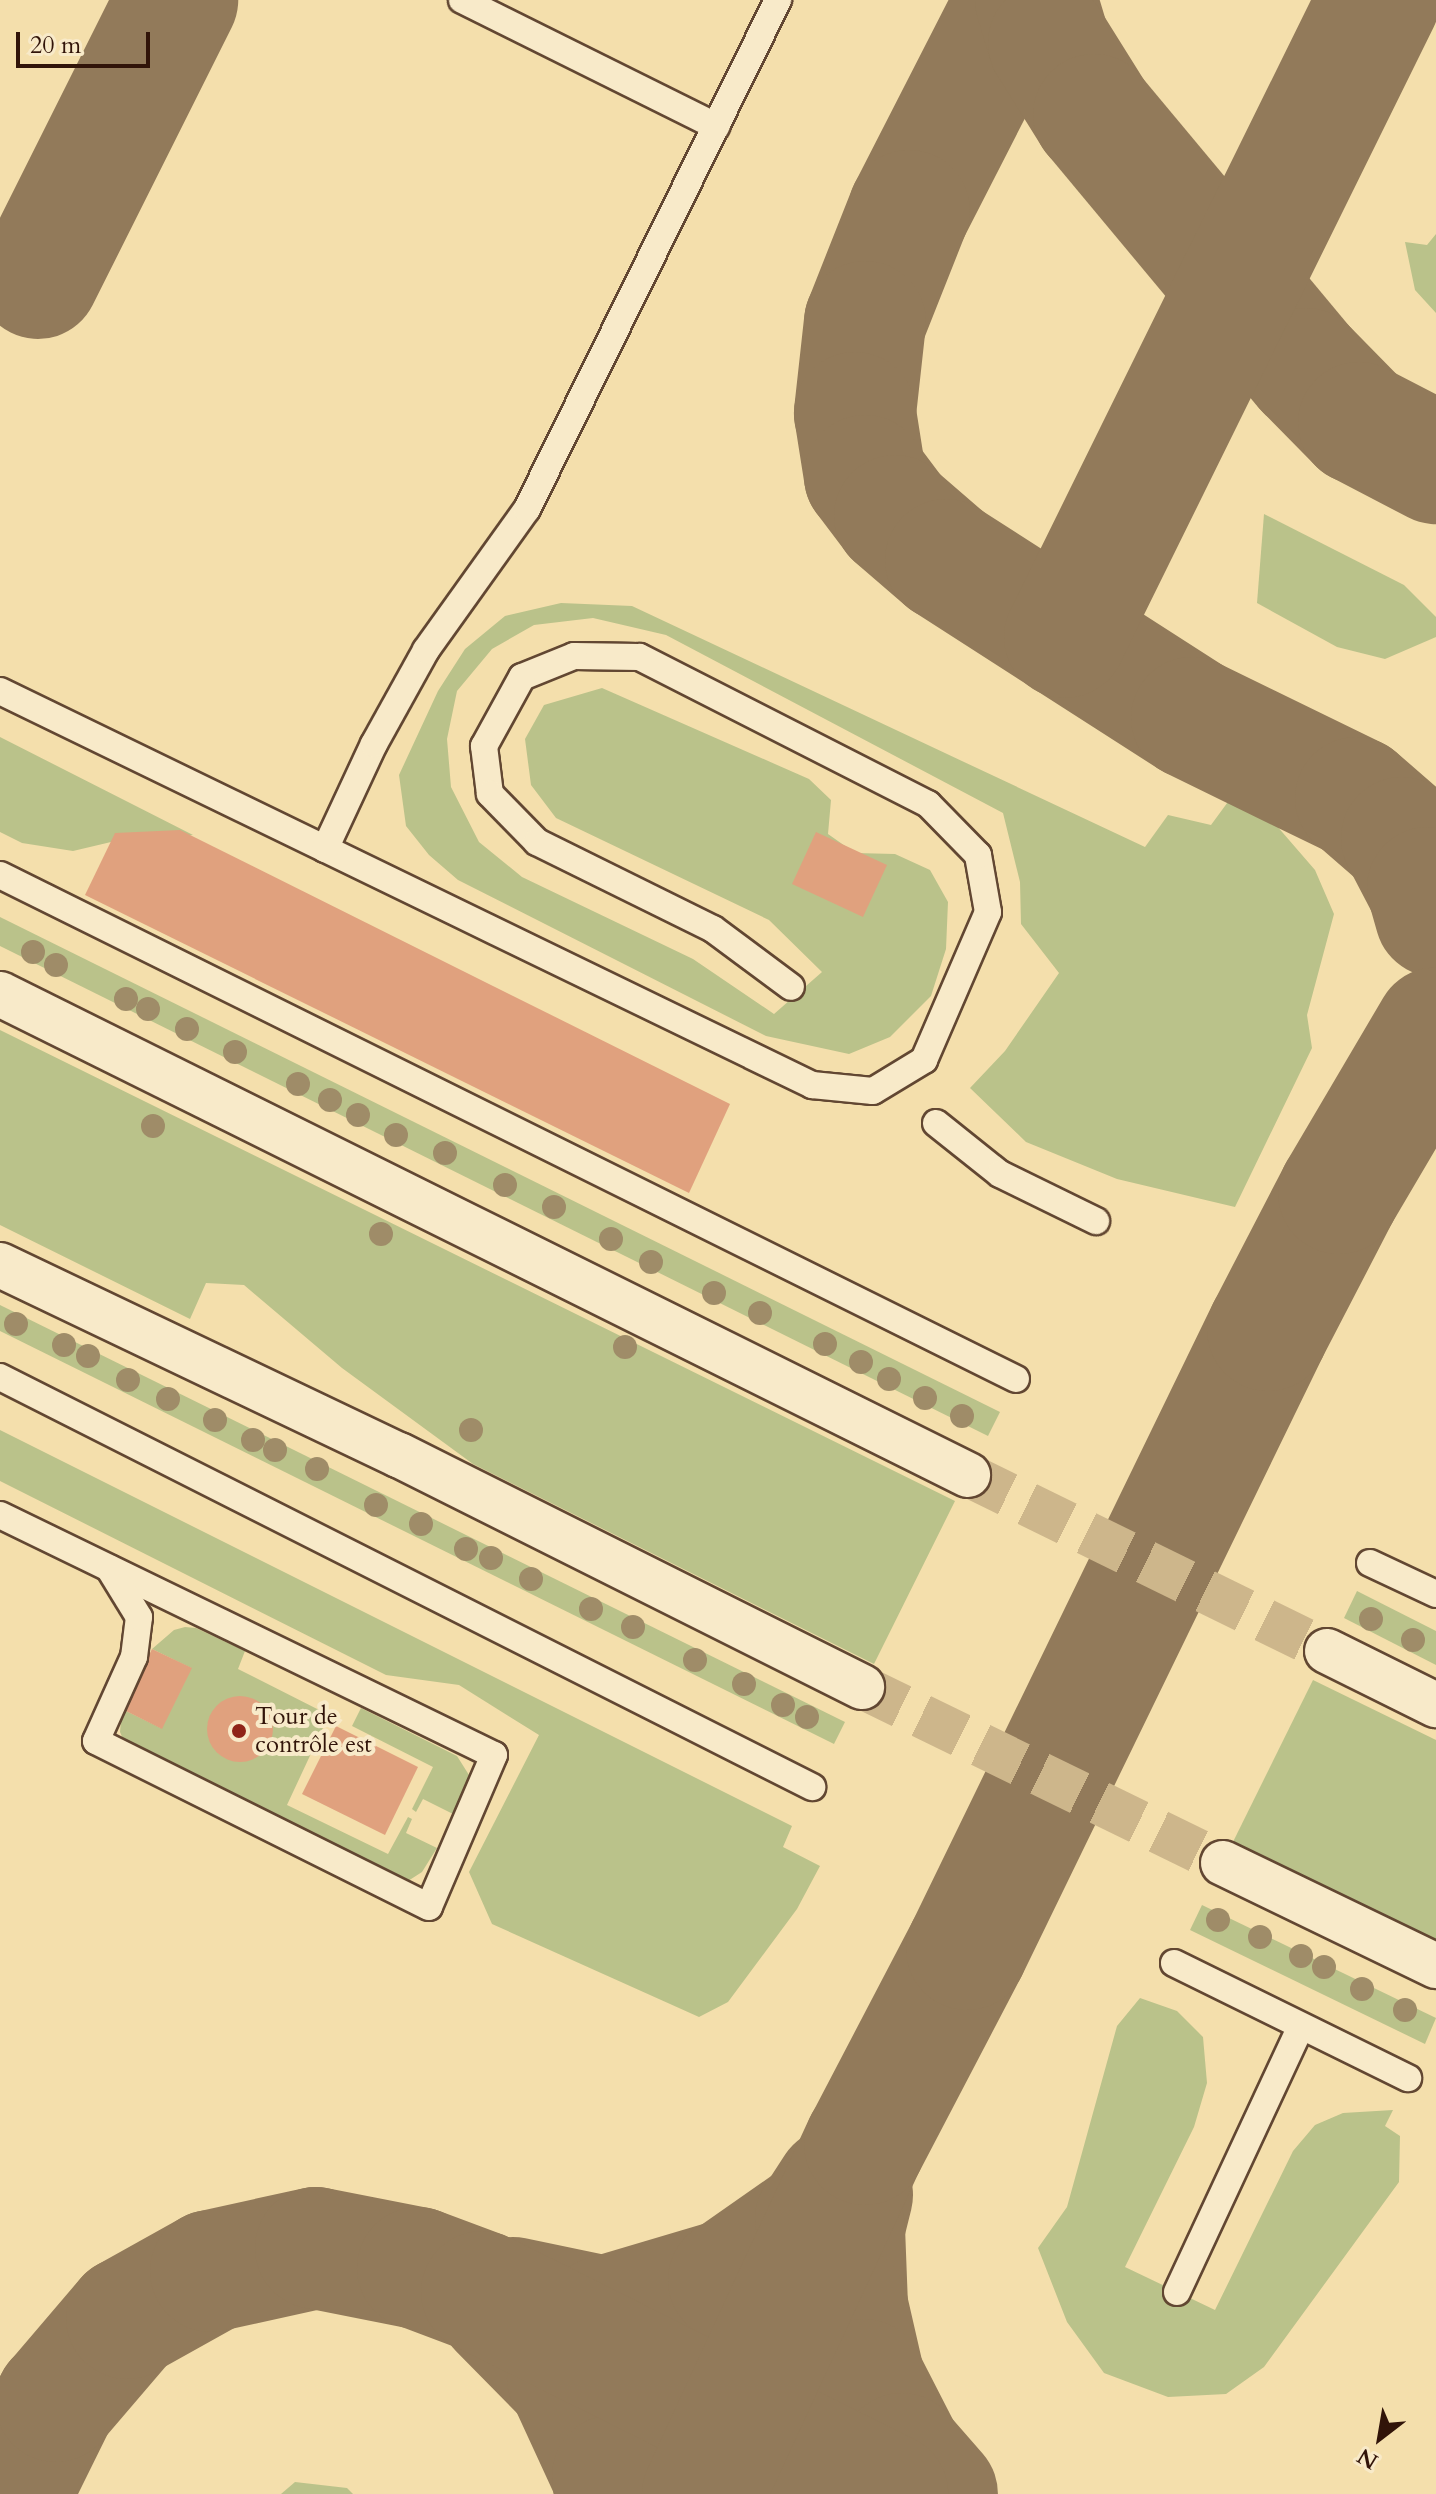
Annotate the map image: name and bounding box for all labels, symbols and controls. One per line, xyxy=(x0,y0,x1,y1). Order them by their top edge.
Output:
scale bar xyxy=(20,16,154,66)
text: 20 m xyxy=(30,29,81,62)
place label: Tour de contrôle est xyxy=(255,1703,372,1759)
marker: Tour de contrôle est xyxy=(230,1722,248,1740)
north arrow xyxy=(1340,2398,1420,2478)
text: N xyxy=(1352,2441,1384,2476)

